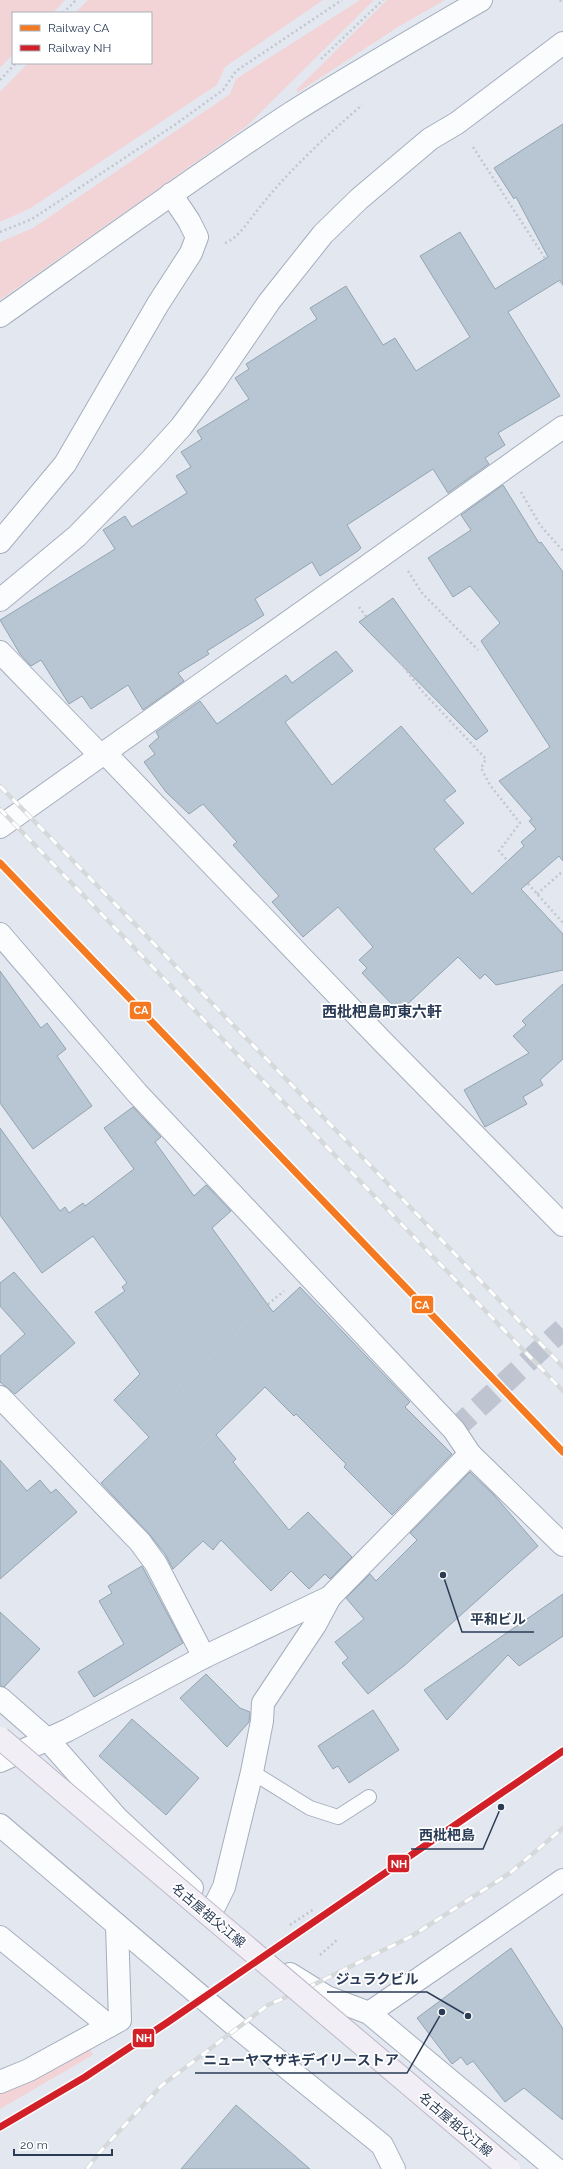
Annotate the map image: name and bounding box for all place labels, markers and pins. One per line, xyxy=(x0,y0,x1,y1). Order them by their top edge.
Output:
callout: 平和ビル xyxy=(462,1606,534,1632)
callout: 西枇杷島 xyxy=(411,1823,483,1849)
callout: ジュラクビル xyxy=(327,1966,427,1992)
callout: ニューヤマザキデイリーストア xyxy=(195,2047,407,2073)

